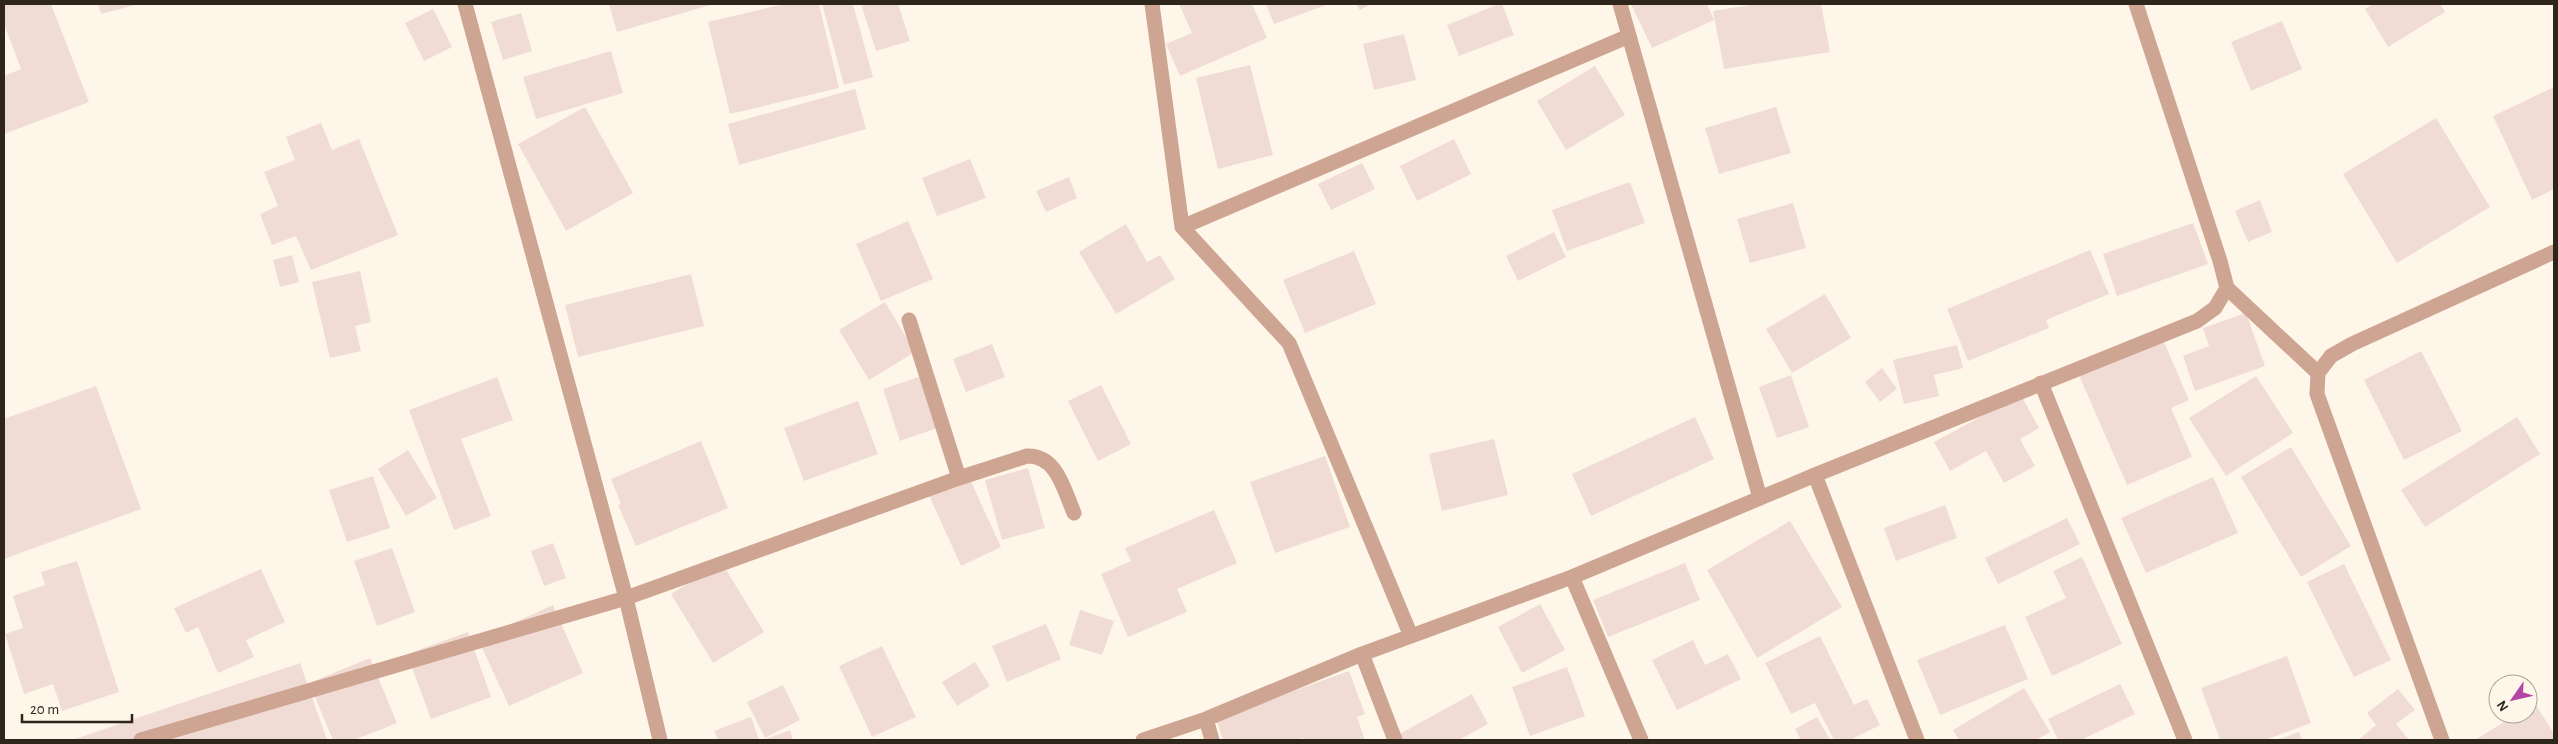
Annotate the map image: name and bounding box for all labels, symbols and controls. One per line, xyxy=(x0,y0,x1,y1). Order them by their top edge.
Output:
north arrow xyxy=(2488,674,2538,724)
scale bar xyxy=(22,692,132,724)
text: N xyxy=(2495,698,2512,714)
text: 20 m xyxy=(30,702,59,717)

